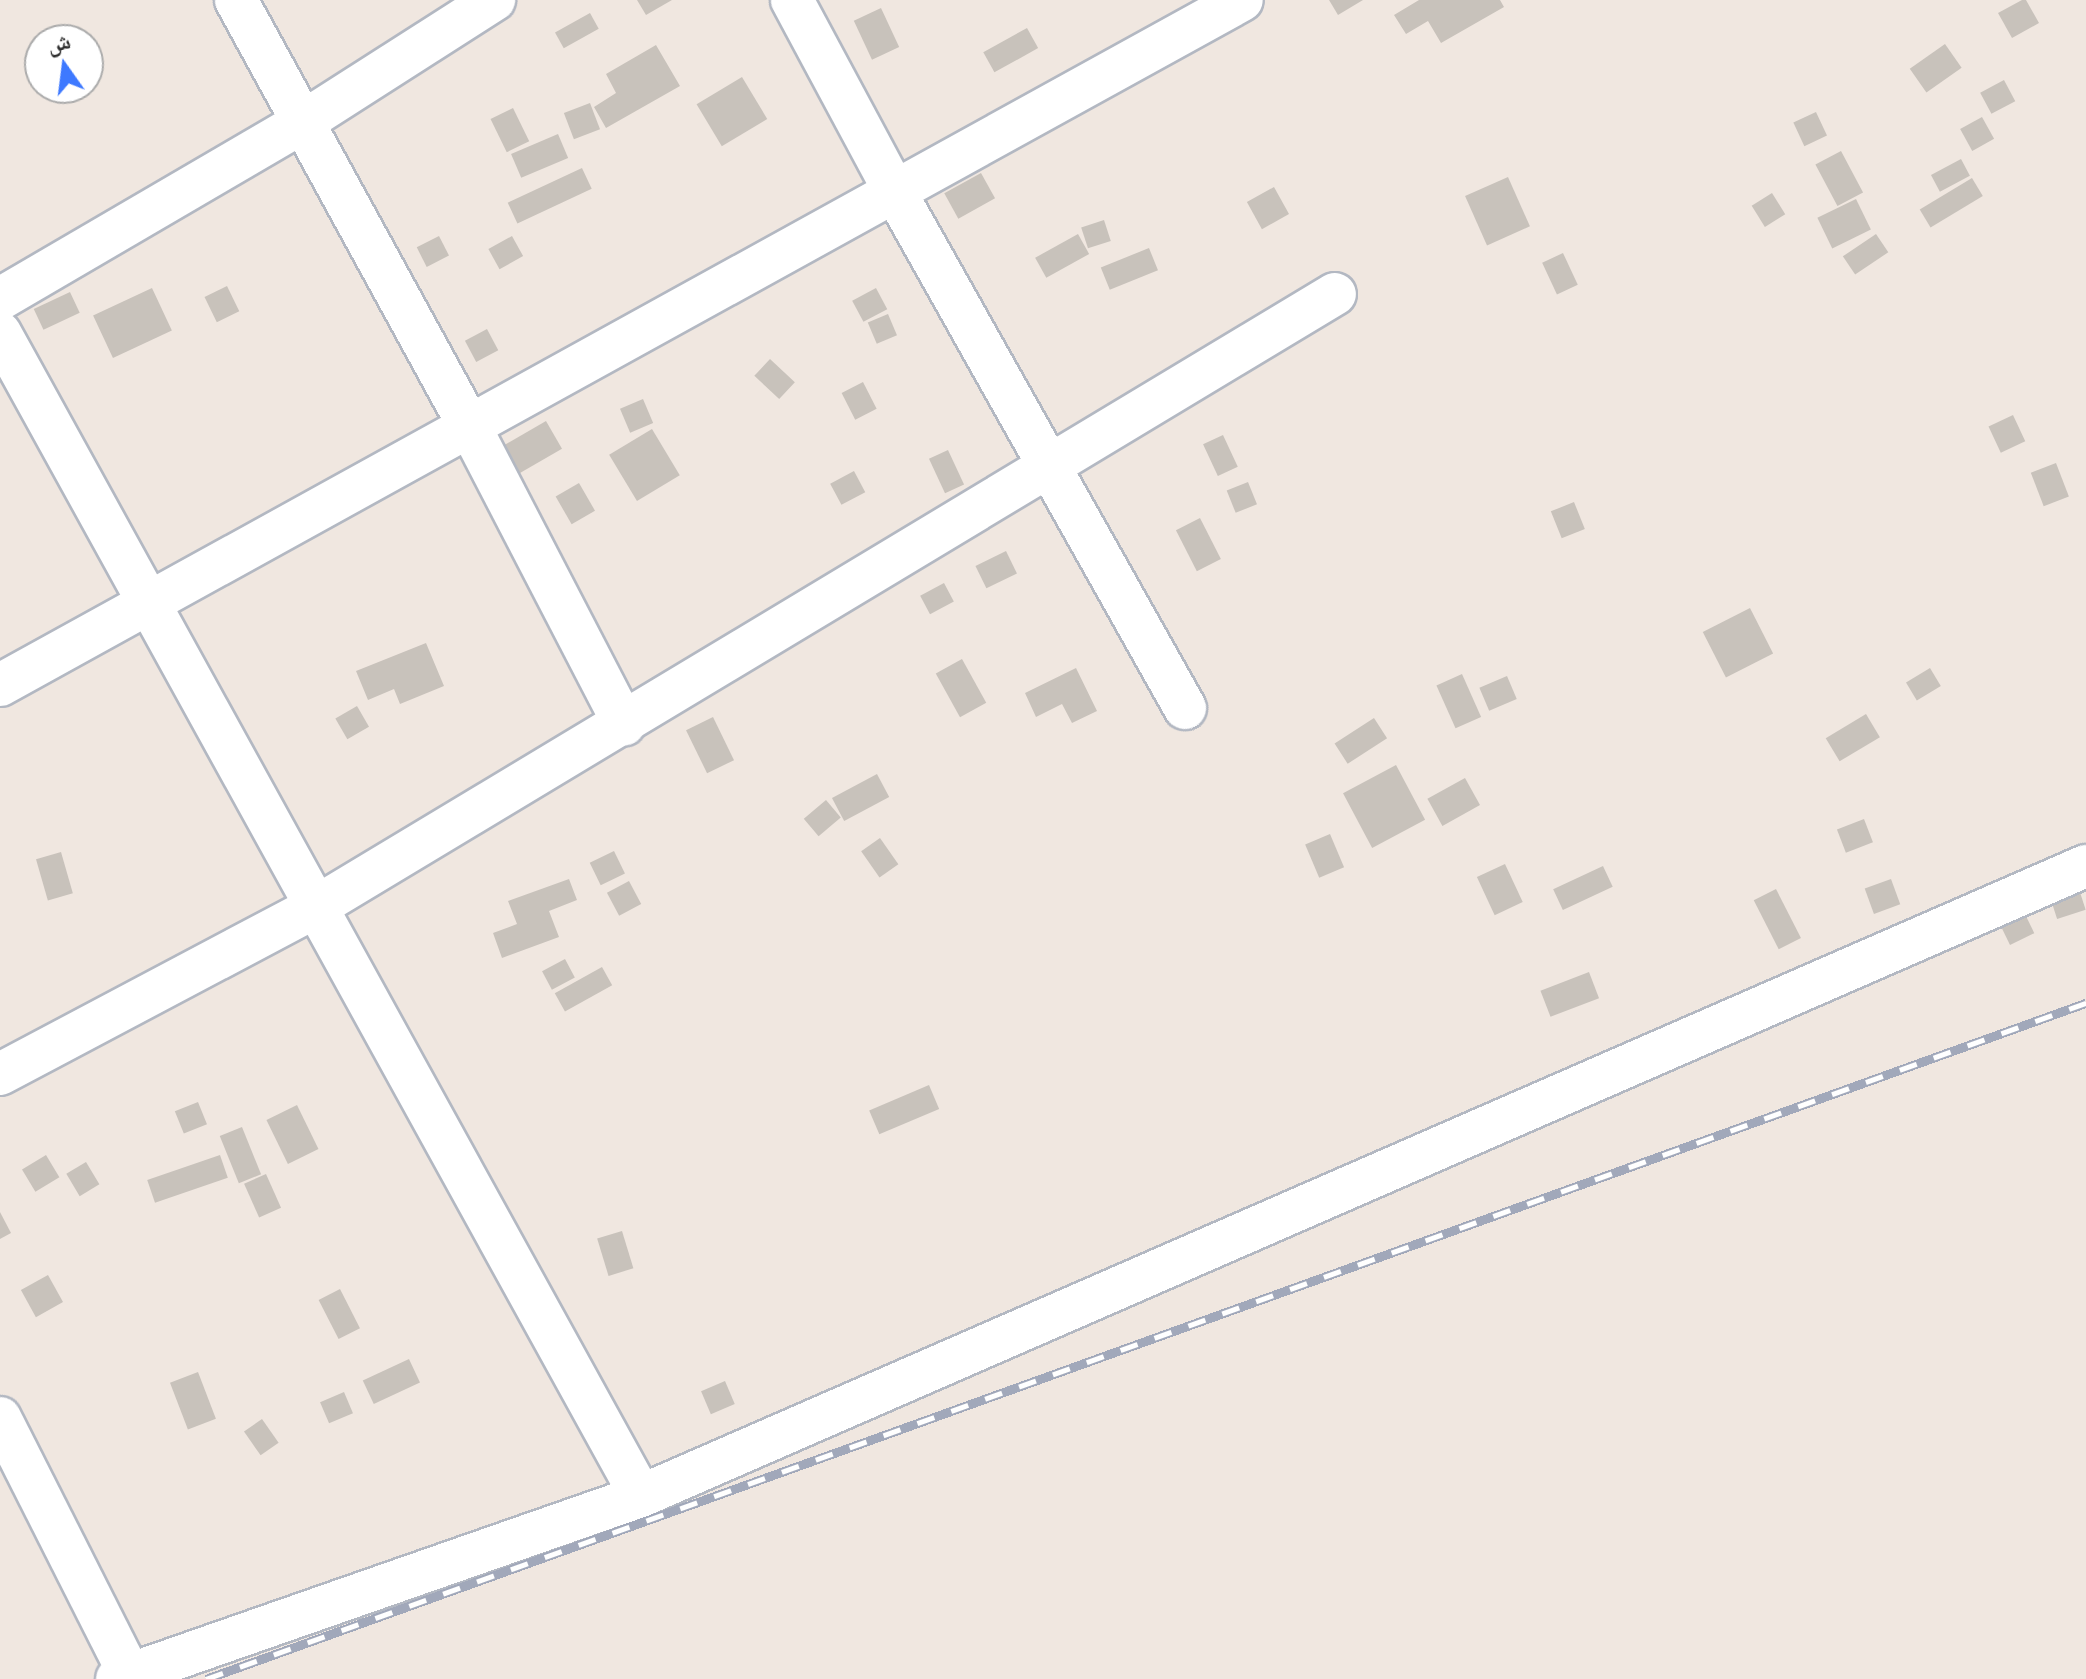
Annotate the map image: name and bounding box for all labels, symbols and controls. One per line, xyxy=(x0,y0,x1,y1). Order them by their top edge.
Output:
north arrow xyxy=(24,24,104,104)
text: ش xyxy=(44,27,73,58)

